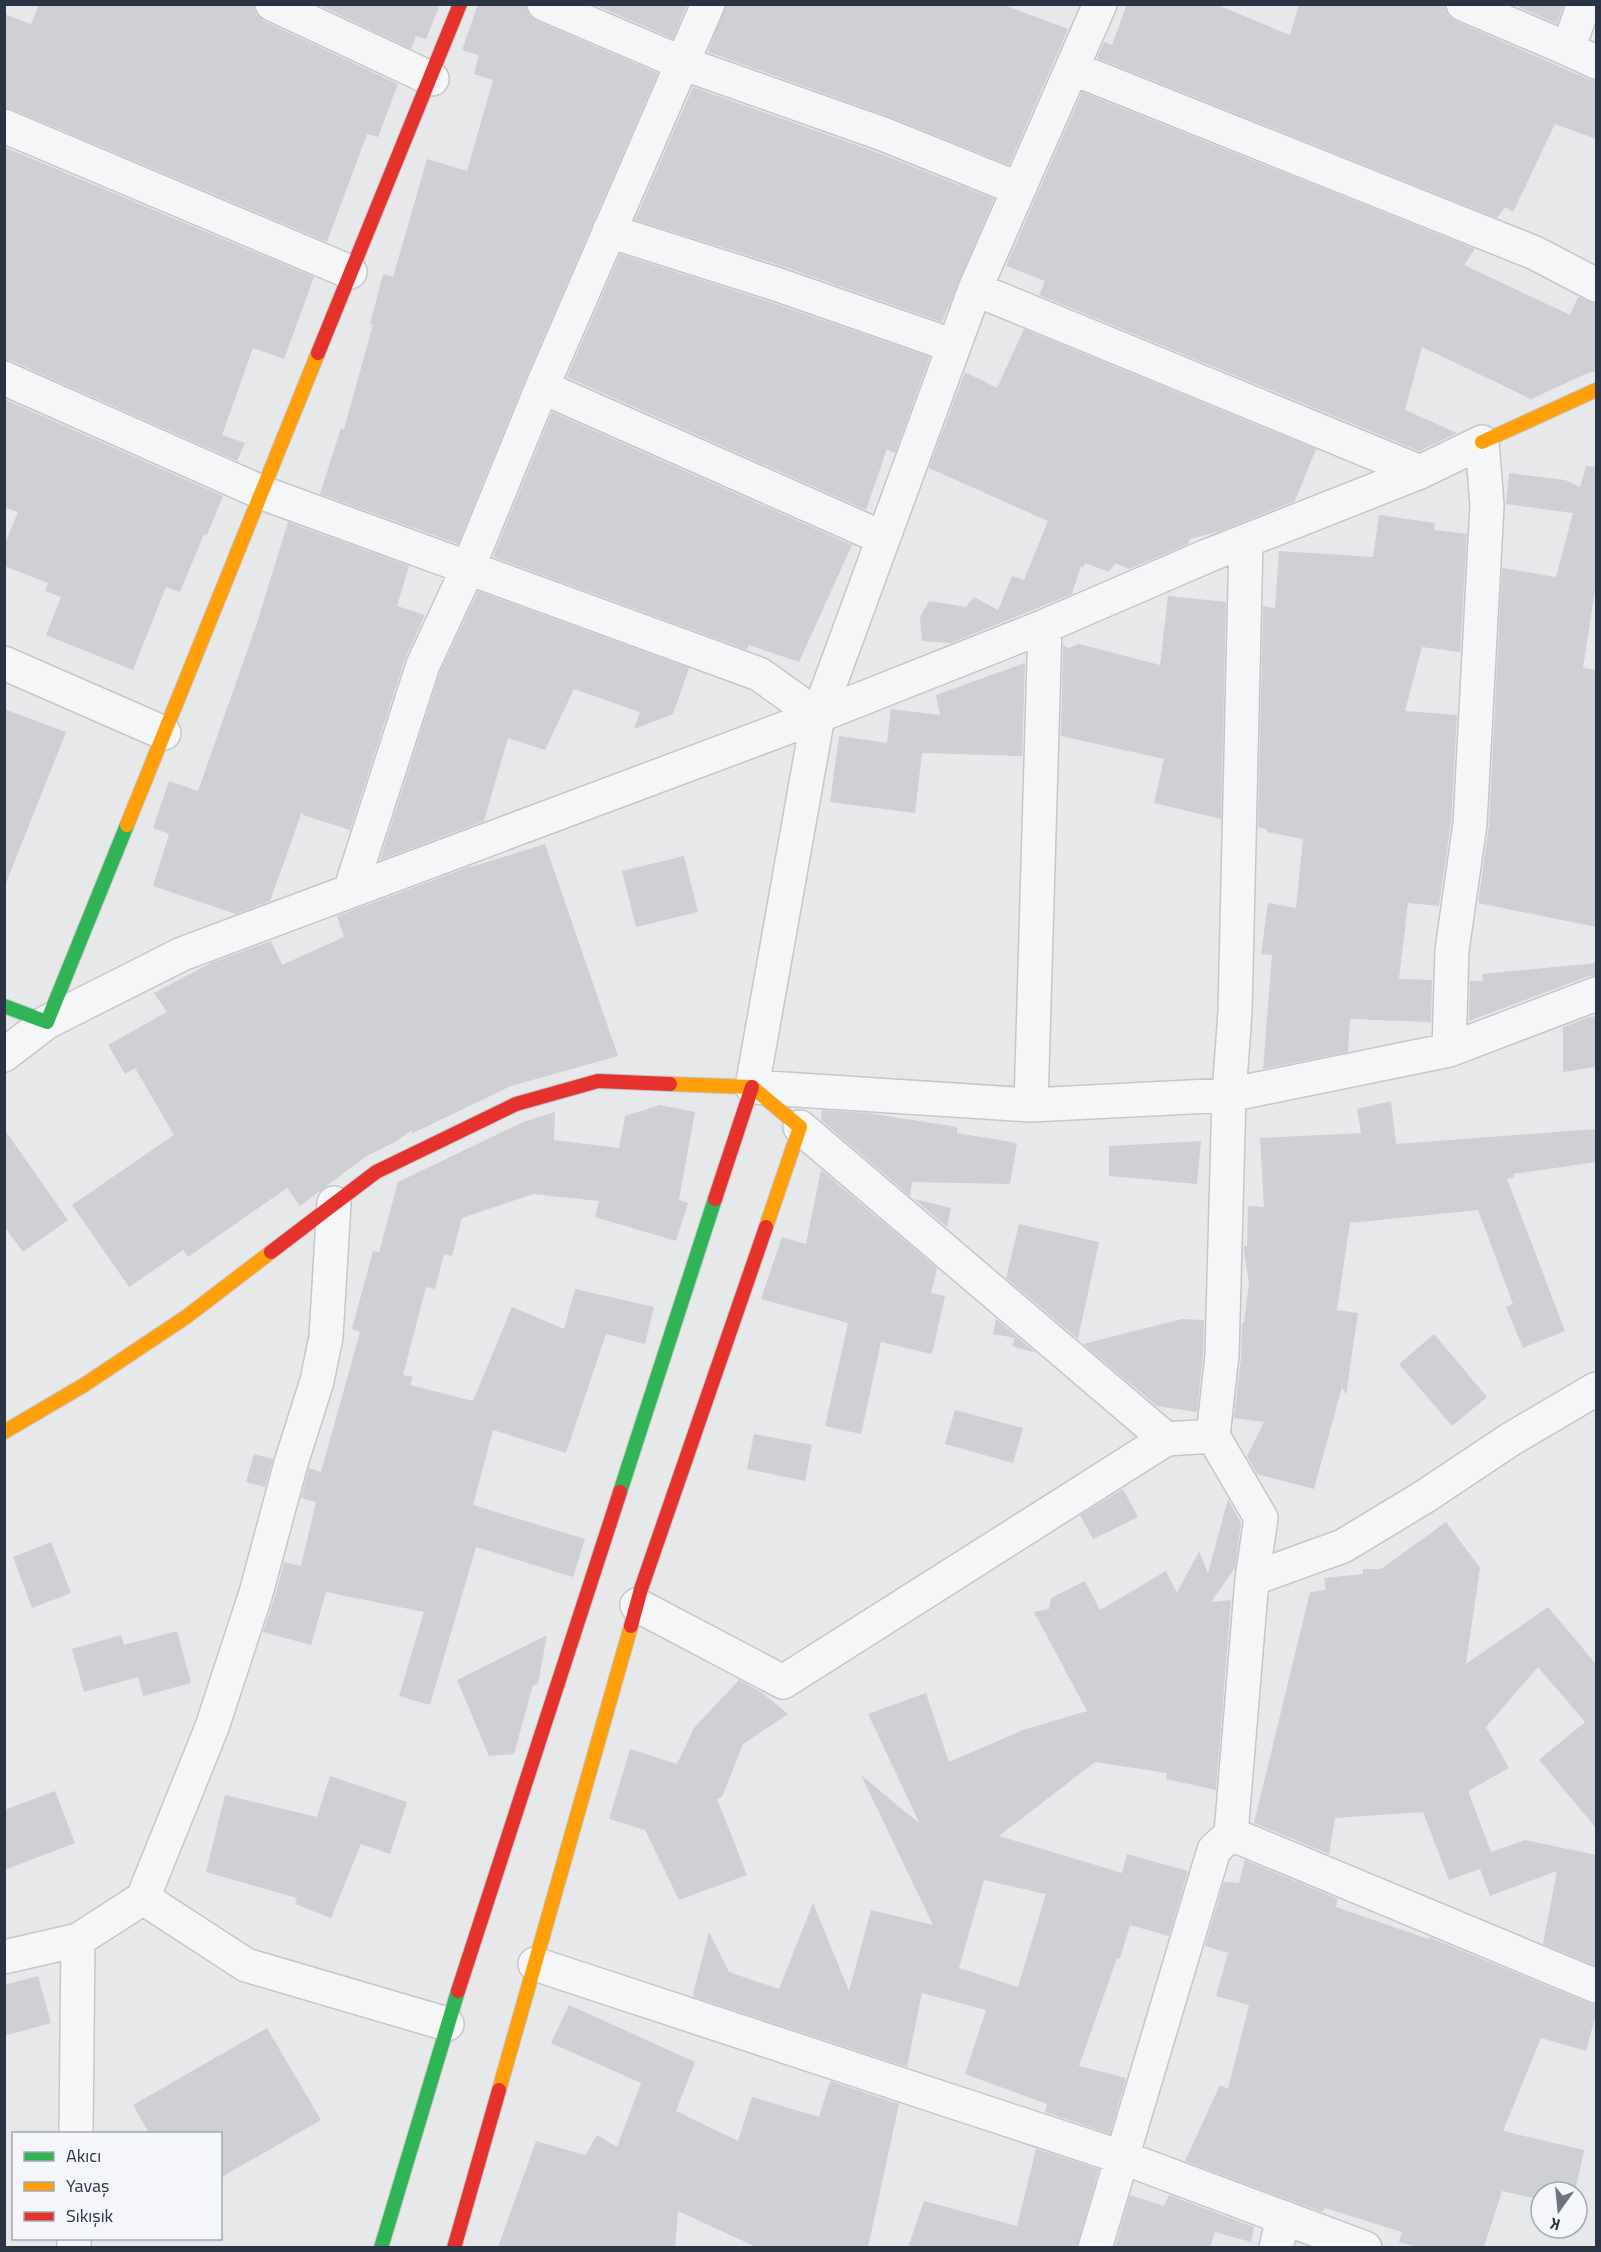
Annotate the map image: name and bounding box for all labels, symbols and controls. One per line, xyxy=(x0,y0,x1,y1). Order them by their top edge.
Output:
legend xyxy=(12,2132,222,2240)
text: Akıcı xyxy=(66,2142,101,2169)
text: Yavaş xyxy=(66,2172,109,2199)
north arrow xyxy=(1529,2180,1589,2240)
text: Sıkışık xyxy=(66,2202,114,2229)
text: K xyxy=(1547,2212,1563,2237)

